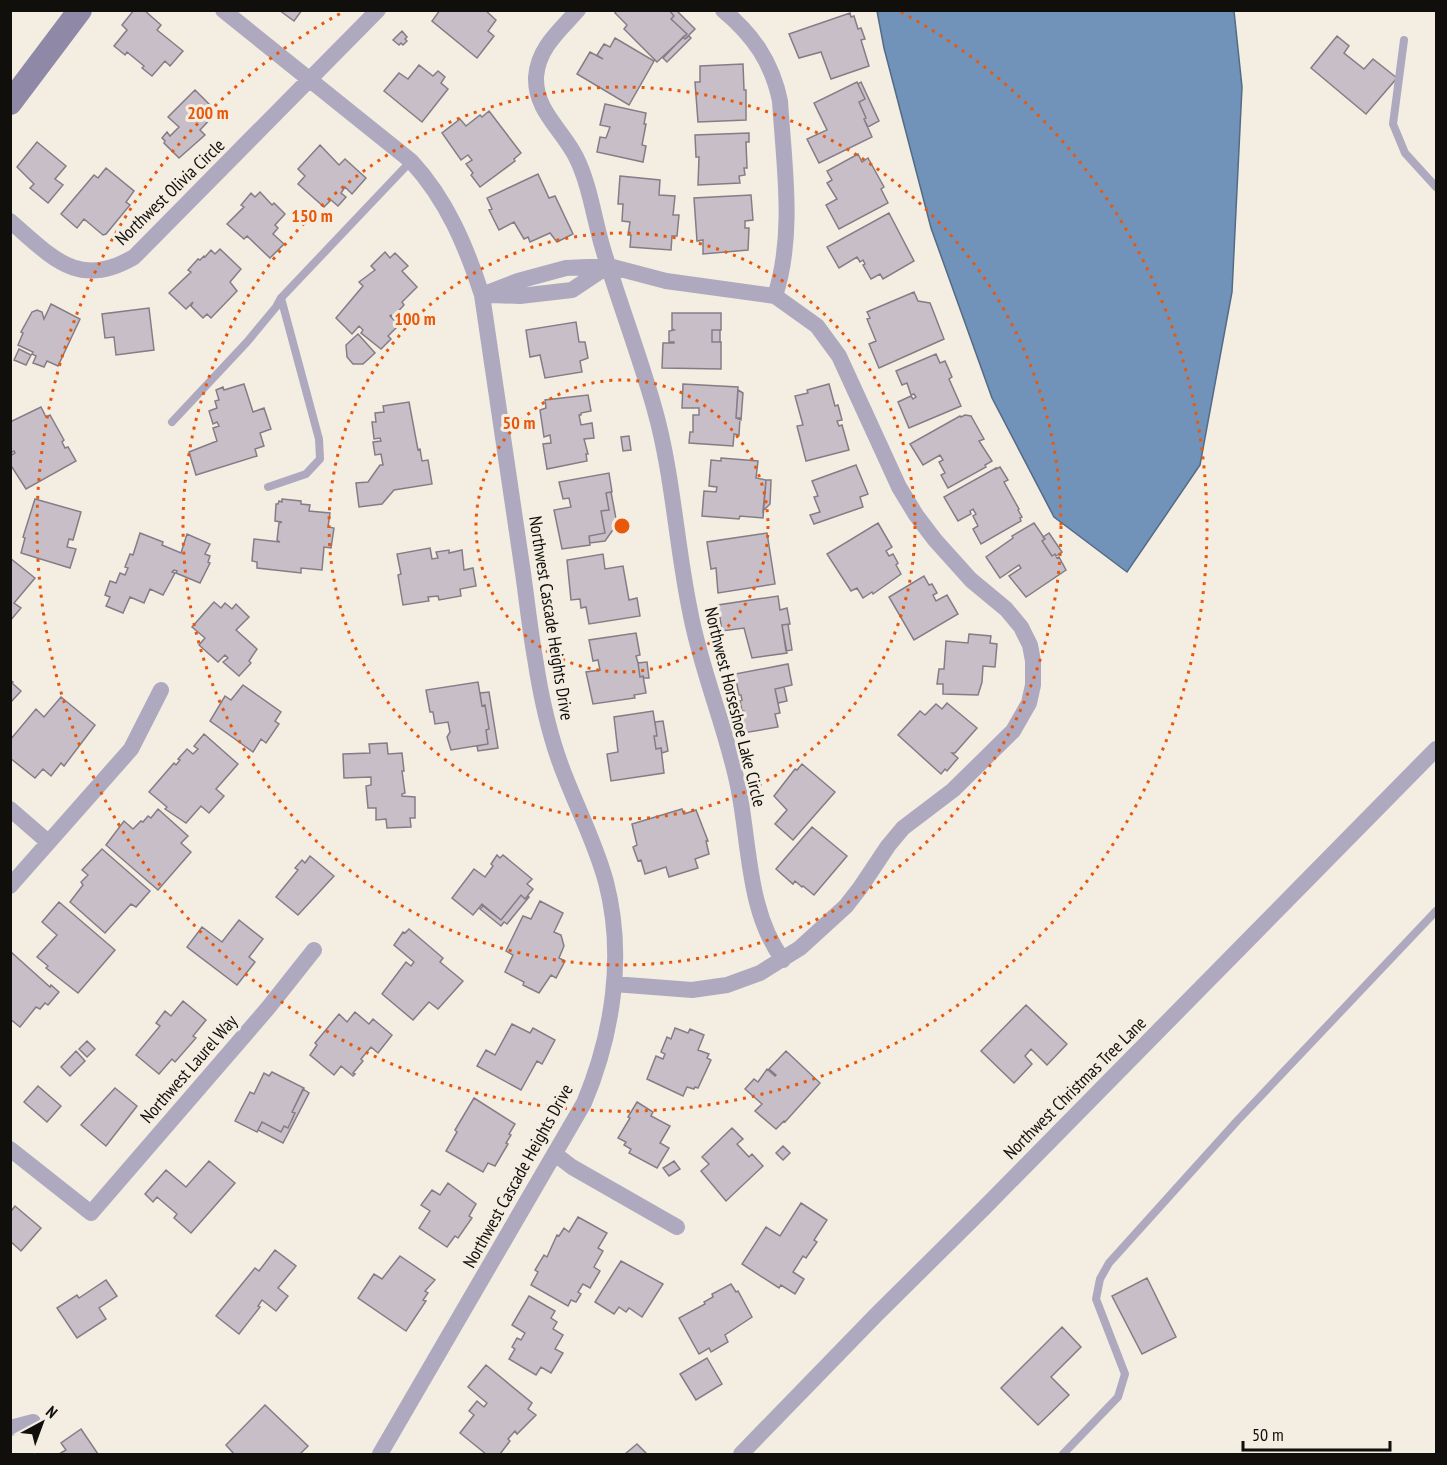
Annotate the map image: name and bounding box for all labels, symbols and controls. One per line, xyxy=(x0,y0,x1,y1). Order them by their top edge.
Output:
text: 200 m xyxy=(187,101,229,124)
street label: Northwest Olivia Circle xyxy=(110,134,229,250)
text: 150 m xyxy=(291,204,333,227)
text: 100 m xyxy=(394,307,436,330)
text: 50 m xyxy=(503,411,535,434)
street label: Northwest Cascade Heights Drive xyxy=(524,514,579,722)
centre of rings xyxy=(612,516,632,536)
street label: Northwest Horseshoe Lake Circle xyxy=(700,605,771,809)
street label: Northwest Laurel Way xyxy=(135,1010,242,1128)
street label: Northwest Christmas Tree Lane xyxy=(998,1011,1151,1164)
street label: Northwest Cascade Heights Drive xyxy=(457,1080,578,1272)
north arrow xyxy=(12,1393,72,1453)
text: N xyxy=(42,1401,62,1422)
scale bar xyxy=(1243,1414,1390,1452)
text: 50 m xyxy=(1252,1423,1284,1446)

